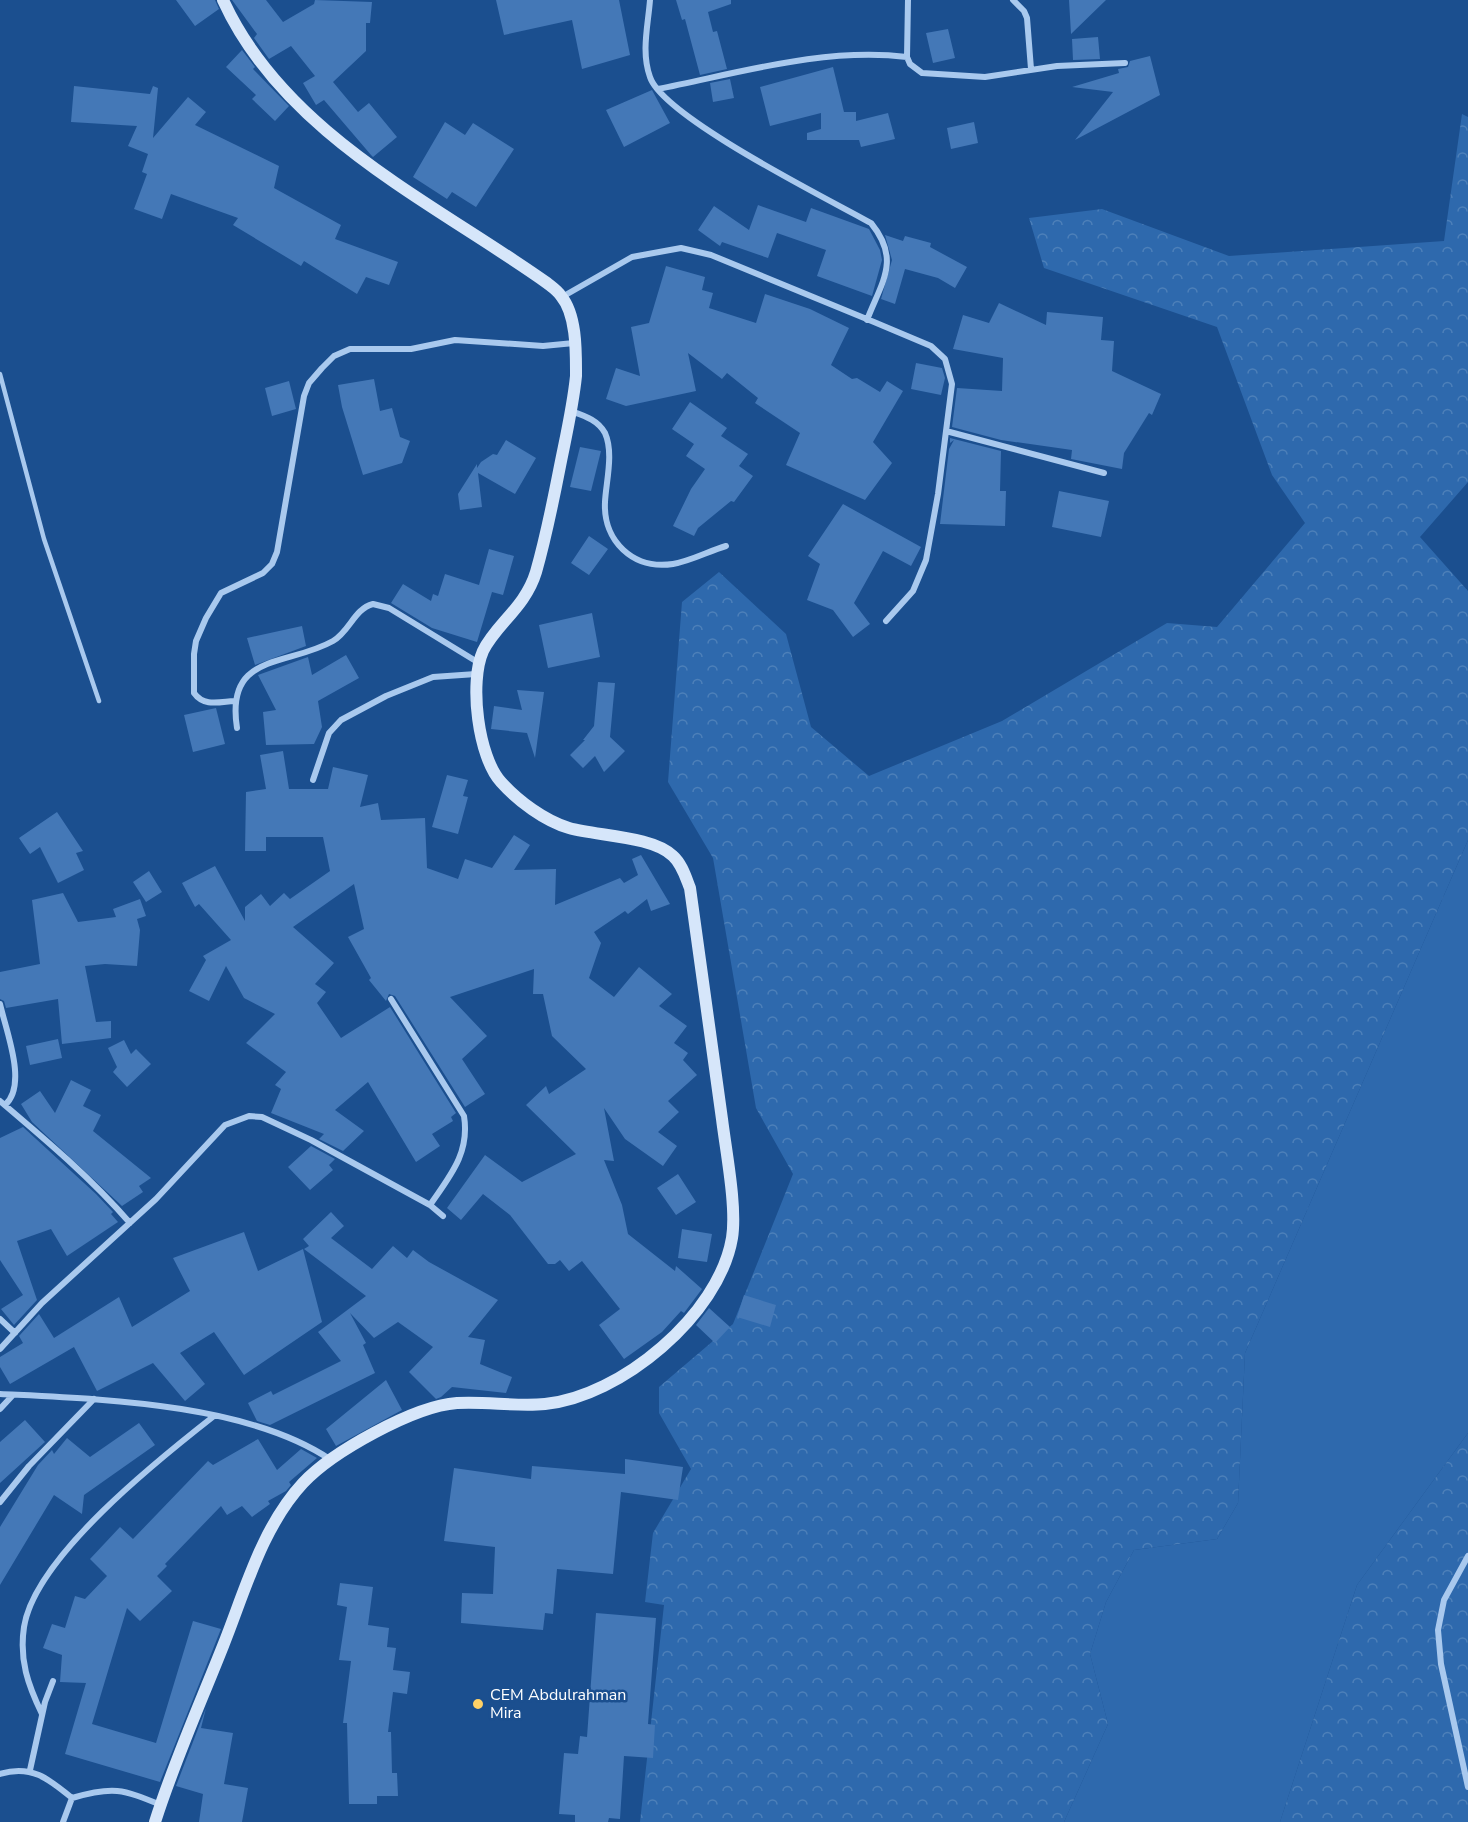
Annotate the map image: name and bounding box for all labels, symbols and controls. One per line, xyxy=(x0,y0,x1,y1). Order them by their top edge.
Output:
place label: CEM Abdulrahman Mira xyxy=(490,1684,626,1724)
marker: CEM Abdulrahman Mira xyxy=(471,1697,485,1711)

